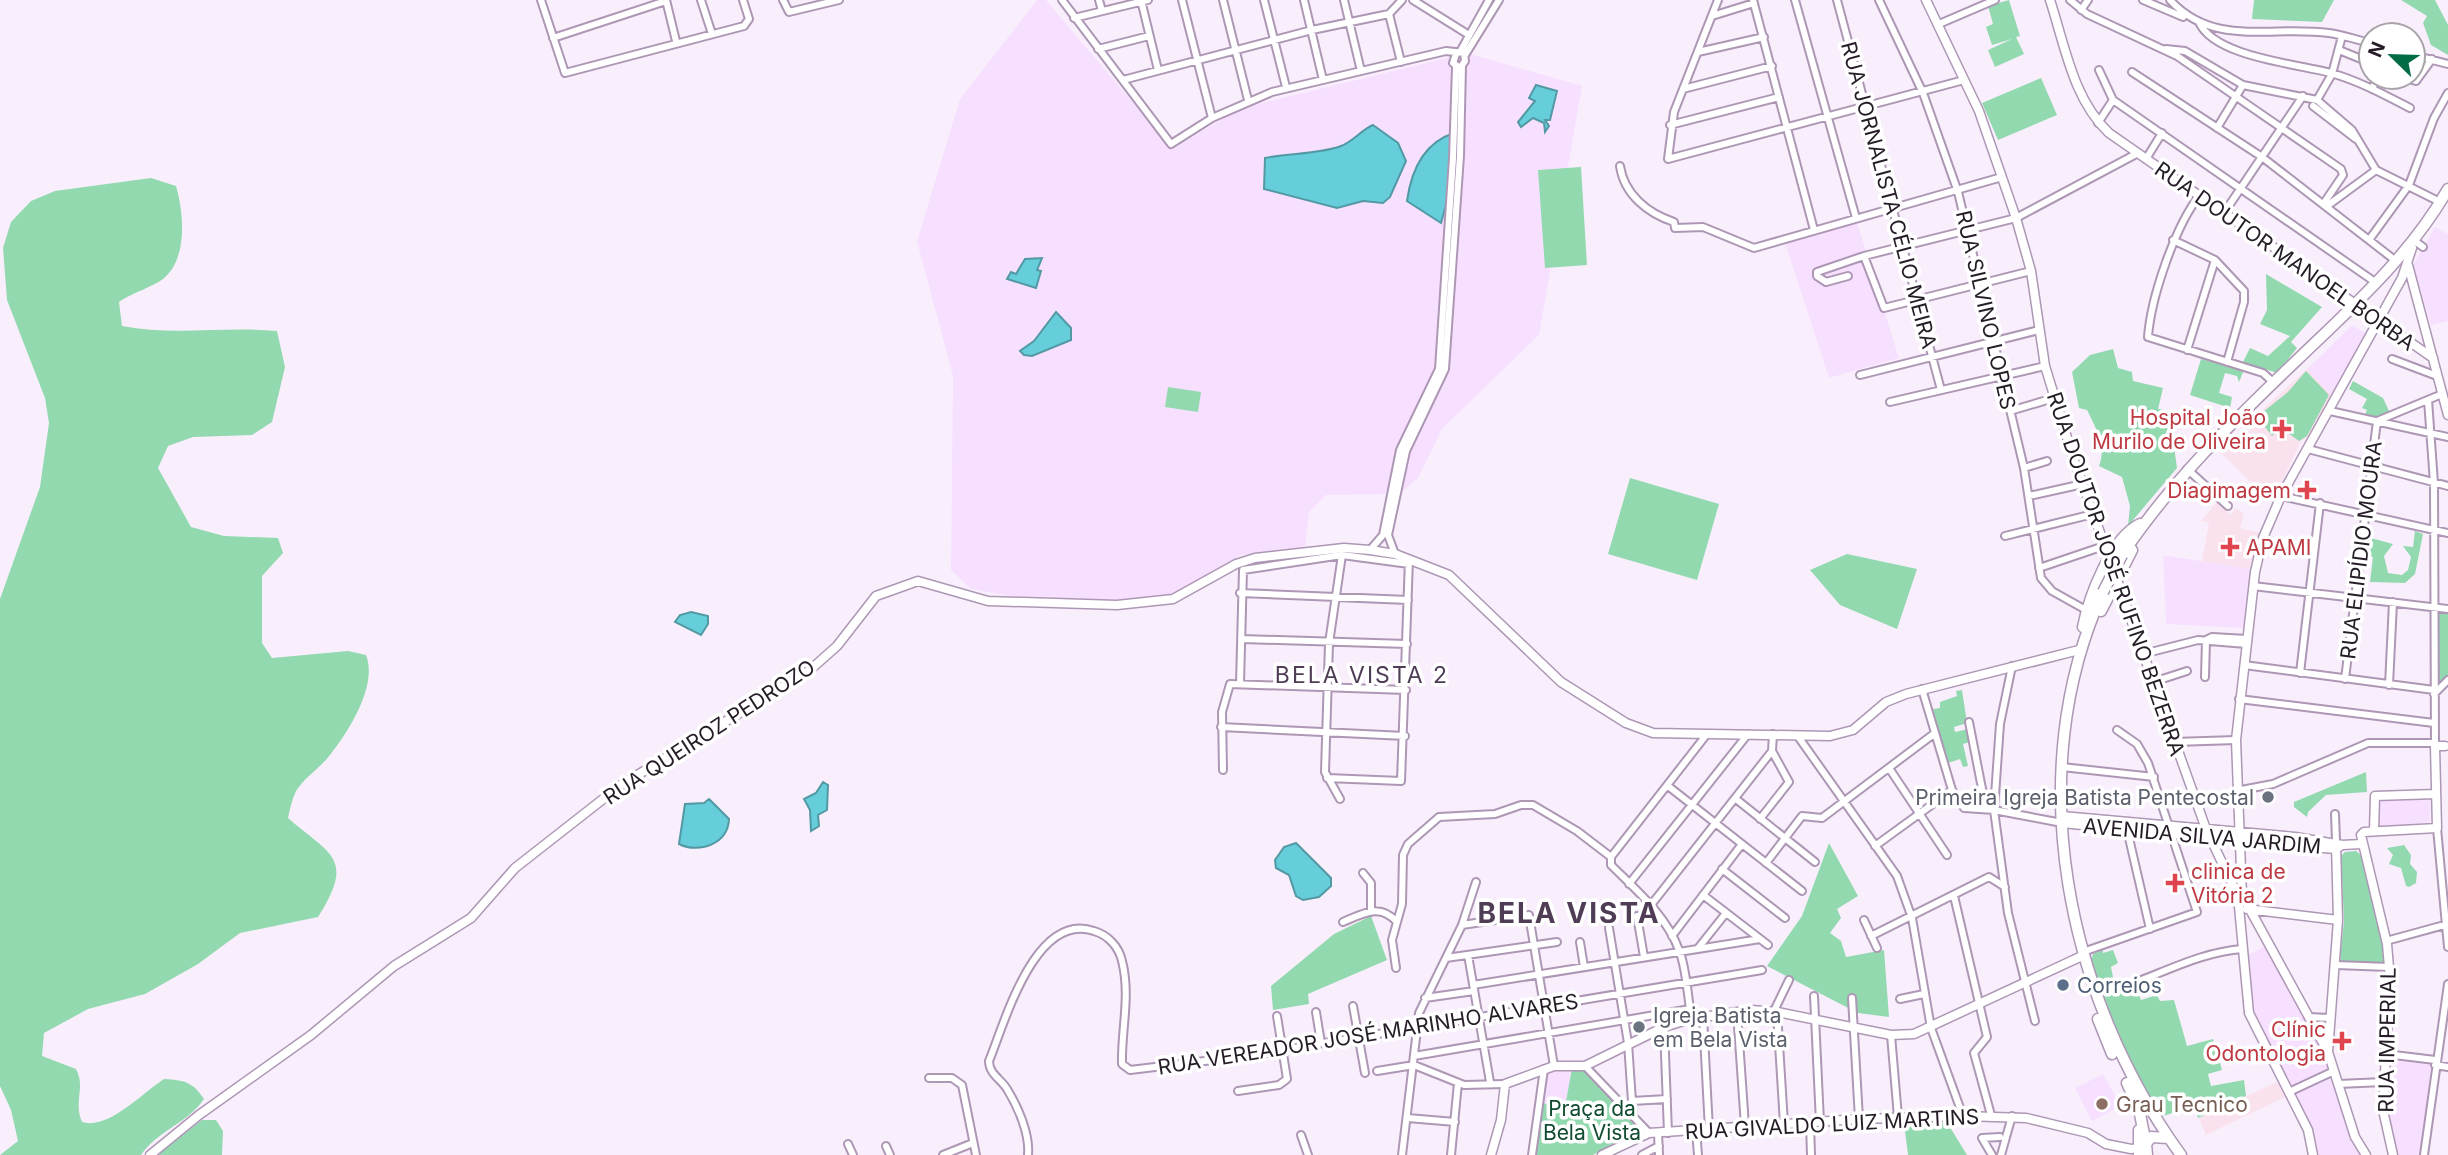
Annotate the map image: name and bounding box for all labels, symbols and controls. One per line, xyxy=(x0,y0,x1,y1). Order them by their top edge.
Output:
north arrow xyxy=(2357,21,2427,91)
street label: RUA JORNALISTA CÉLIO MEIRA xyxy=(1836,38,1943,351)
text: N xyxy=(2363,38,2390,61)
street label: RUA DOUTOR MANOEL BORBA xyxy=(2150,156,2420,356)
street label: RUA SILVINO LOPES xyxy=(1951,208,2021,412)
street label: RUA DOUTOR JOSÉ RUFINO BEZERRA xyxy=(2042,388,2191,759)
place label: Hospital João Murilo de Oliveira xyxy=(2092,405,2266,454)
marker: Hospital João Murilo de Oliveira xyxy=(2272,419,2292,439)
street label: RUA ELIPÍDIO MOURA xyxy=(2334,439,2387,661)
place label: Diagimagem xyxy=(2167,478,2291,503)
marker: Diagimagem xyxy=(2297,480,2317,500)
place label: APAMI xyxy=(2246,535,2311,560)
marker: APAMI xyxy=(2220,537,2240,557)
street label: RUA QUEIROZ PEDROZO xyxy=(599,654,819,810)
district label: BELA VISTA 2 xyxy=(1275,661,1449,689)
place label: Primeira Igreja Batista Pentecostal xyxy=(1915,785,2254,810)
marker: Primeira Igreja Batista Pentecostal xyxy=(2260,789,2276,805)
street label: AVENIDA SILVA JARDIM xyxy=(2082,813,2322,859)
place label: clinica de Vitória 2 xyxy=(2191,859,2286,908)
marker: clinica de Vitória 2 xyxy=(2165,873,2185,893)
district label: BELA VISTA xyxy=(1477,896,1661,930)
street label: RUA IMPERIAL xyxy=(2373,967,2401,1113)
place label: Correios xyxy=(2077,973,2162,998)
marker: Correios xyxy=(2055,977,2071,993)
street label: RUA VEREADOR JOSÉ MARINHO ALVARES xyxy=(1156,987,1580,1080)
place label: Igreja Batista em Bela Vista xyxy=(1653,1003,1788,1052)
place label: Clínic Odontologia xyxy=(2205,1017,2326,1066)
marker: Igreja Batista em Bela Vista xyxy=(1631,1019,1647,1035)
marker: Clínic Odontologia xyxy=(2332,1031,2352,1051)
place label: Grau Tecnico xyxy=(2116,1092,2248,1117)
park label: Praça da Bela Vista xyxy=(1543,1096,1641,1145)
marker: Grau Tecnico xyxy=(2094,1096,2110,1112)
street label: RUA GIVALDO LUIZ MARTINS xyxy=(1684,1104,1980,1144)

